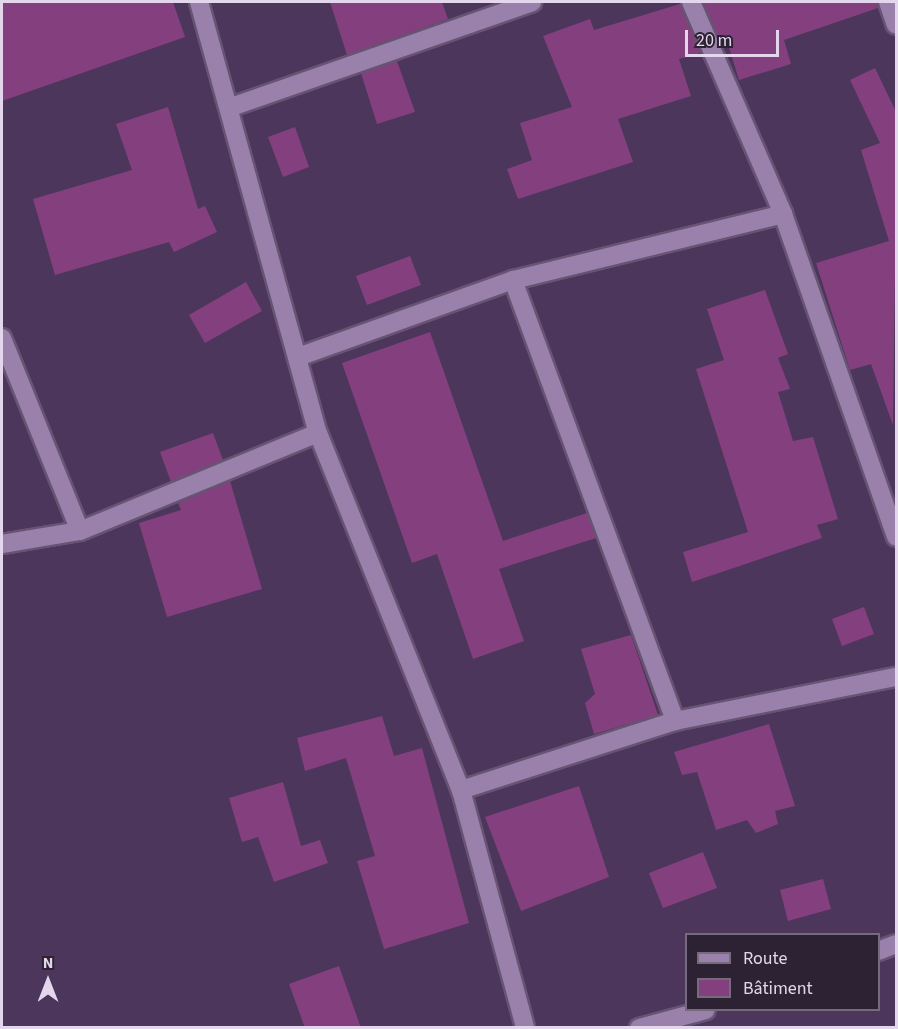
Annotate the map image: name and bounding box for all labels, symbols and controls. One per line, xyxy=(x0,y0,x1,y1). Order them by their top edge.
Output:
scale bar xyxy=(688,18,782,56)
text: 20 m xyxy=(696,28,732,53)
legend xyxy=(685,933,880,1011)
text: Route xyxy=(743,946,787,971)
north arrow xyxy=(18,951,78,1011)
text: N xyxy=(43,952,53,974)
text: Bâtiment xyxy=(743,976,813,1001)

